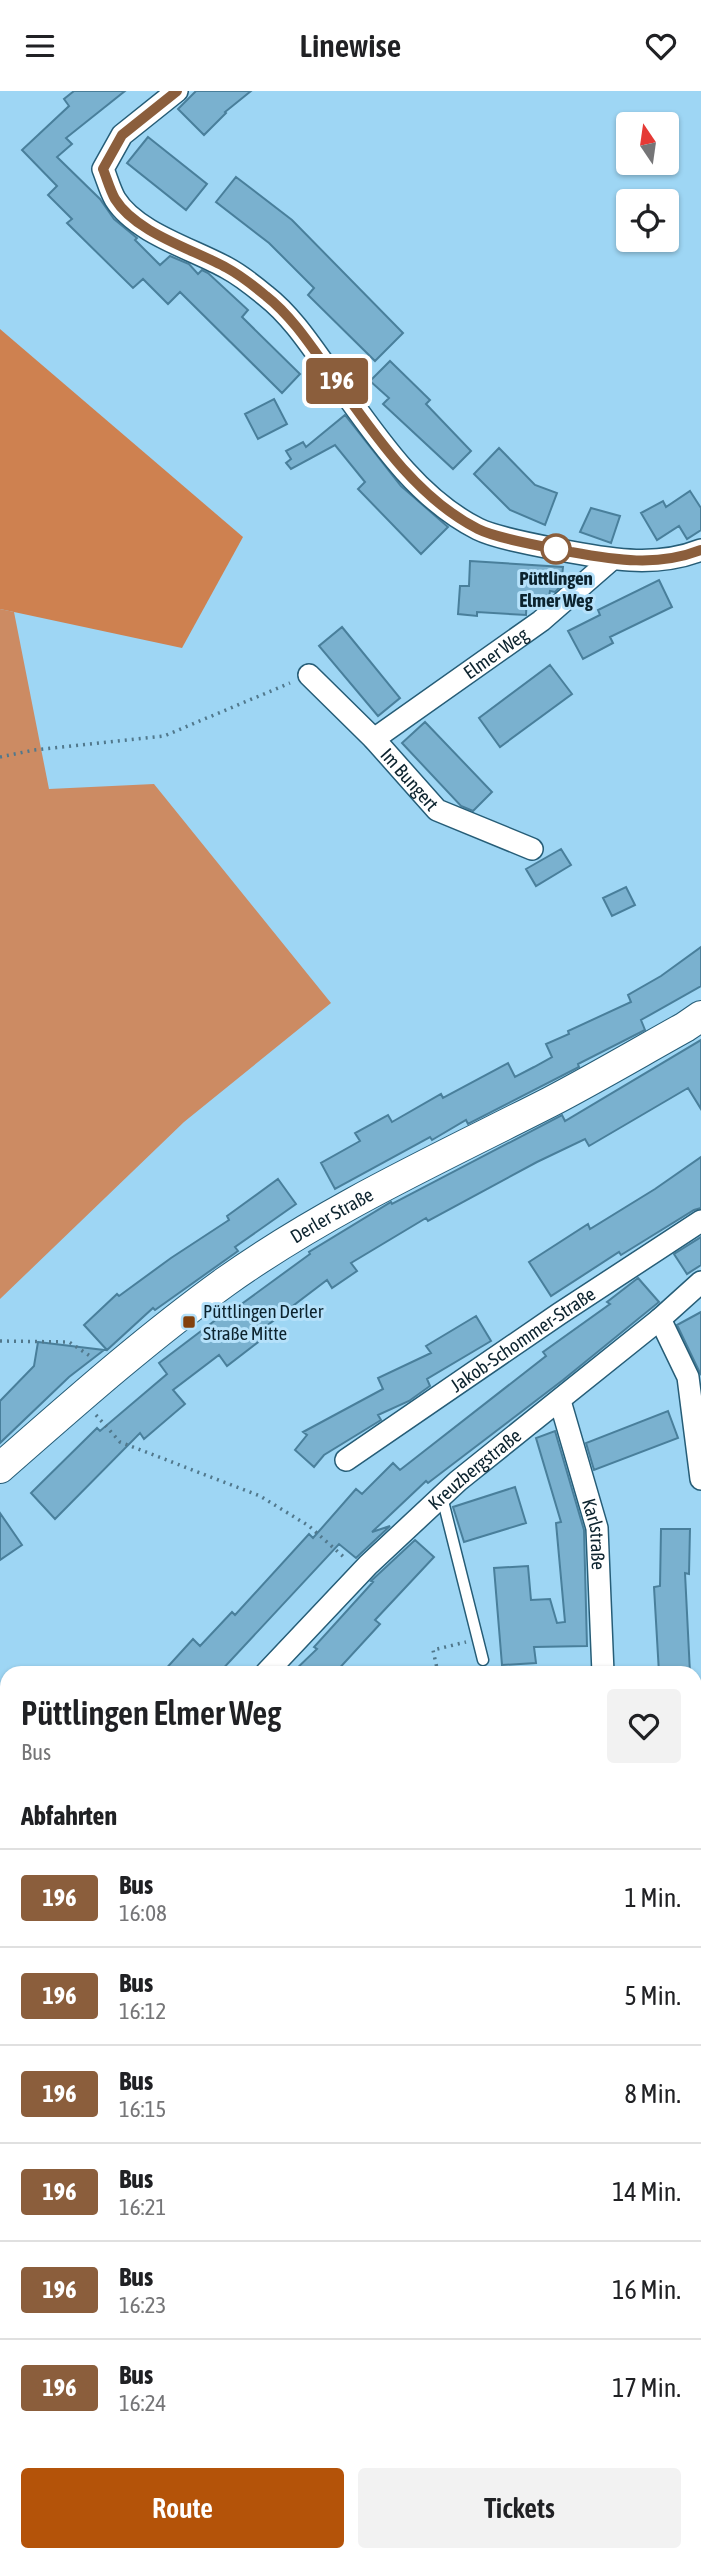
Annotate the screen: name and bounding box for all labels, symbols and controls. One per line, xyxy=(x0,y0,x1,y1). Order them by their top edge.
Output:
icon: menu xyxy=(21,27,59,65)
text: Linewise xyxy=(300,27,401,64)
icon: heart xyxy=(642,27,680,65)
north arrow xyxy=(616,112,679,175)
map controls xyxy=(616,112,679,252)
button: locate xyxy=(616,189,679,252)
line badge: 196 xyxy=(297,358,377,404)
text: 196 xyxy=(320,367,354,394)
marker: Püttlingen Elmer Weg xyxy=(541,534,571,564)
place label: Püttlingen Elmer Weg xyxy=(519,567,594,611)
street label: Elmer Weg xyxy=(459,622,533,683)
street label: Im Bungert xyxy=(376,744,443,815)
street label: Derler Straße xyxy=(286,1183,377,1247)
street label: Jakob-Schommer-Straße xyxy=(446,1282,599,1396)
place label: Püttlingen Derler Straße Mitte xyxy=(203,1300,324,1344)
marker: Püttlingen Derler Straße Mitte xyxy=(181,1314,197,1330)
street label: Kreuzbergstraße xyxy=(424,1424,525,1514)
street label: Karlstraße xyxy=(578,1496,610,1570)
button: heart xyxy=(607,1689,681,1763)
text: Püttlingen Elmer Weg xyxy=(21,1694,281,1732)
text: Bus xyxy=(21,1739,51,1765)
text: Abfahrten xyxy=(21,1801,117,1831)
text: Bus xyxy=(119,1870,153,1900)
text: 1 Min. xyxy=(625,1883,681,1913)
text: 196 xyxy=(43,1884,76,1911)
text: 16:08 xyxy=(119,1900,167,1926)
text: Bus xyxy=(119,1968,153,1998)
text: 5 Min. xyxy=(625,1981,681,2011)
text: 196 xyxy=(43,1982,76,2009)
text: 16:12 xyxy=(119,1998,166,2024)
text: Bus xyxy=(119,2066,153,2096)
text: 8 Min. xyxy=(625,2079,681,2109)
text: 196 xyxy=(43,2080,76,2107)
text: 16:15 xyxy=(119,2096,166,2122)
text: Bus xyxy=(119,2164,153,2194)
text: 14 Min. xyxy=(612,2177,681,2207)
text: 196 xyxy=(43,2178,76,2205)
text: 16:21 xyxy=(119,2194,166,2220)
text: Bus xyxy=(119,2262,153,2292)
text: 16 Min. xyxy=(612,2275,681,2305)
text: 196 xyxy=(43,2276,76,2303)
text: 16:23 xyxy=(119,2292,166,2318)
text: Bus xyxy=(119,2360,153,2390)
text: 17 Min. xyxy=(612,2373,681,2403)
text: 196 xyxy=(43,2374,76,2401)
text: 16:24 xyxy=(119,2390,166,2416)
button: Route xyxy=(21,2468,344,2548)
button: Tickets xyxy=(358,2468,681,2548)

